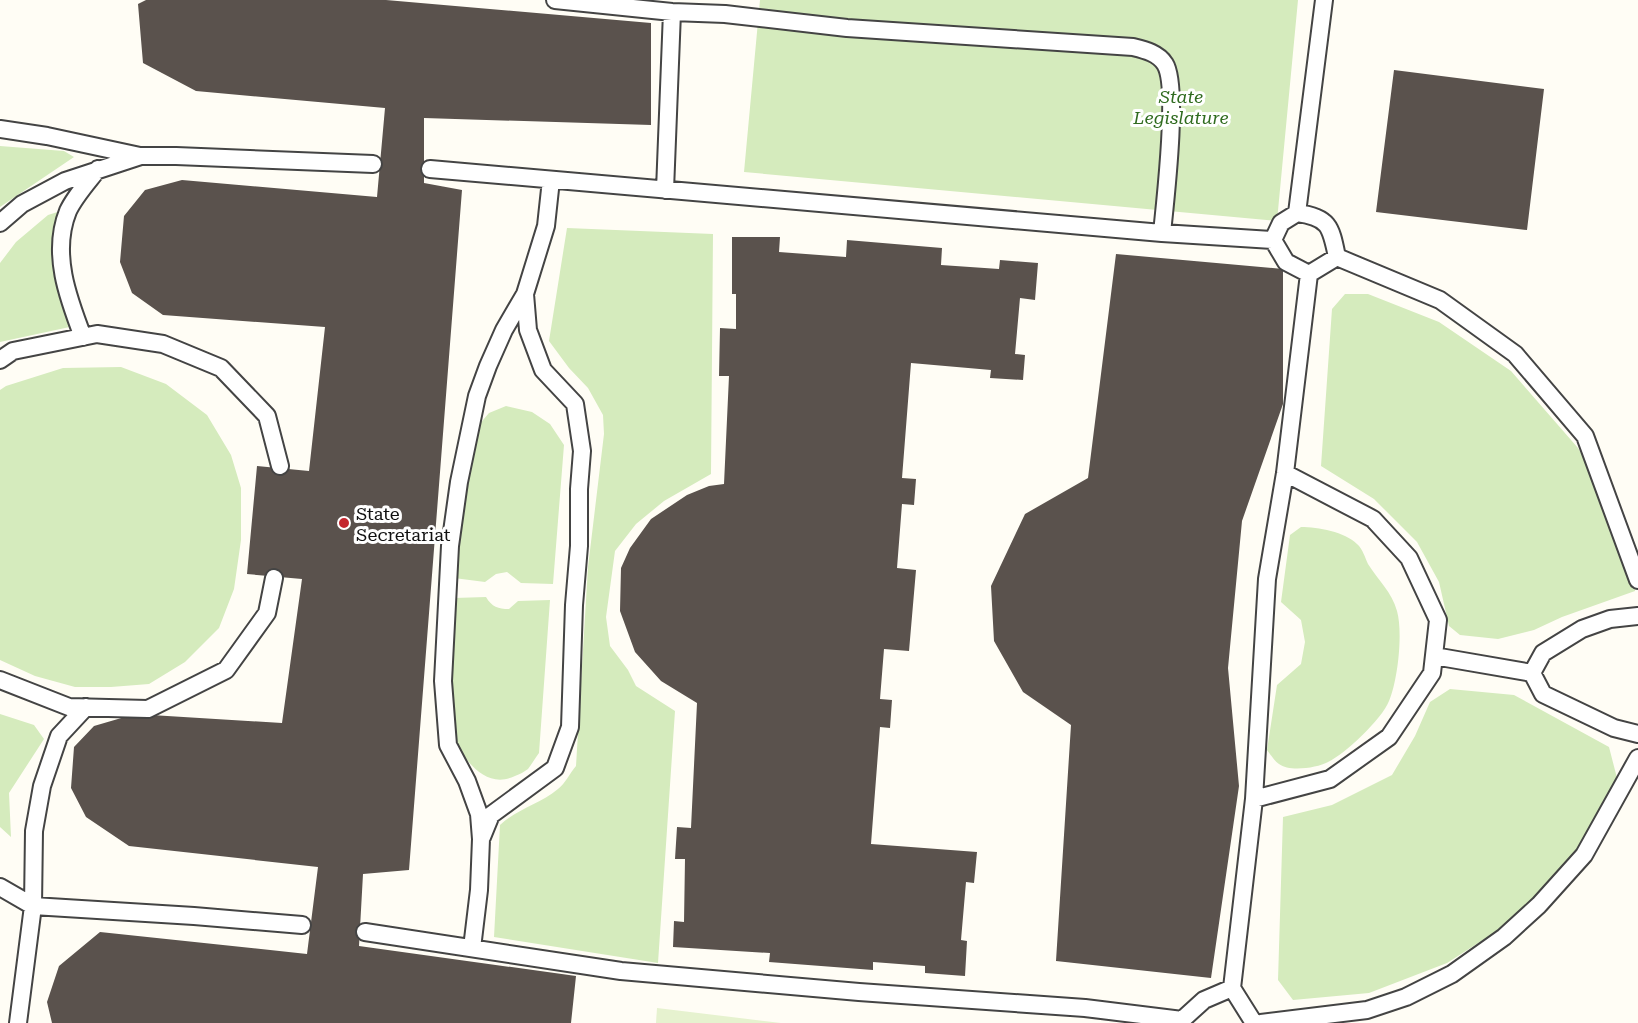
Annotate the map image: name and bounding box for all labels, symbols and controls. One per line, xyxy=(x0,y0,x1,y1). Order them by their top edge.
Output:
park label: State Legislature xyxy=(1132,86,1229,128)
place label: State Secretariat xyxy=(356,503,451,545)
marker: State Secretariat xyxy=(337,516,351,530)

